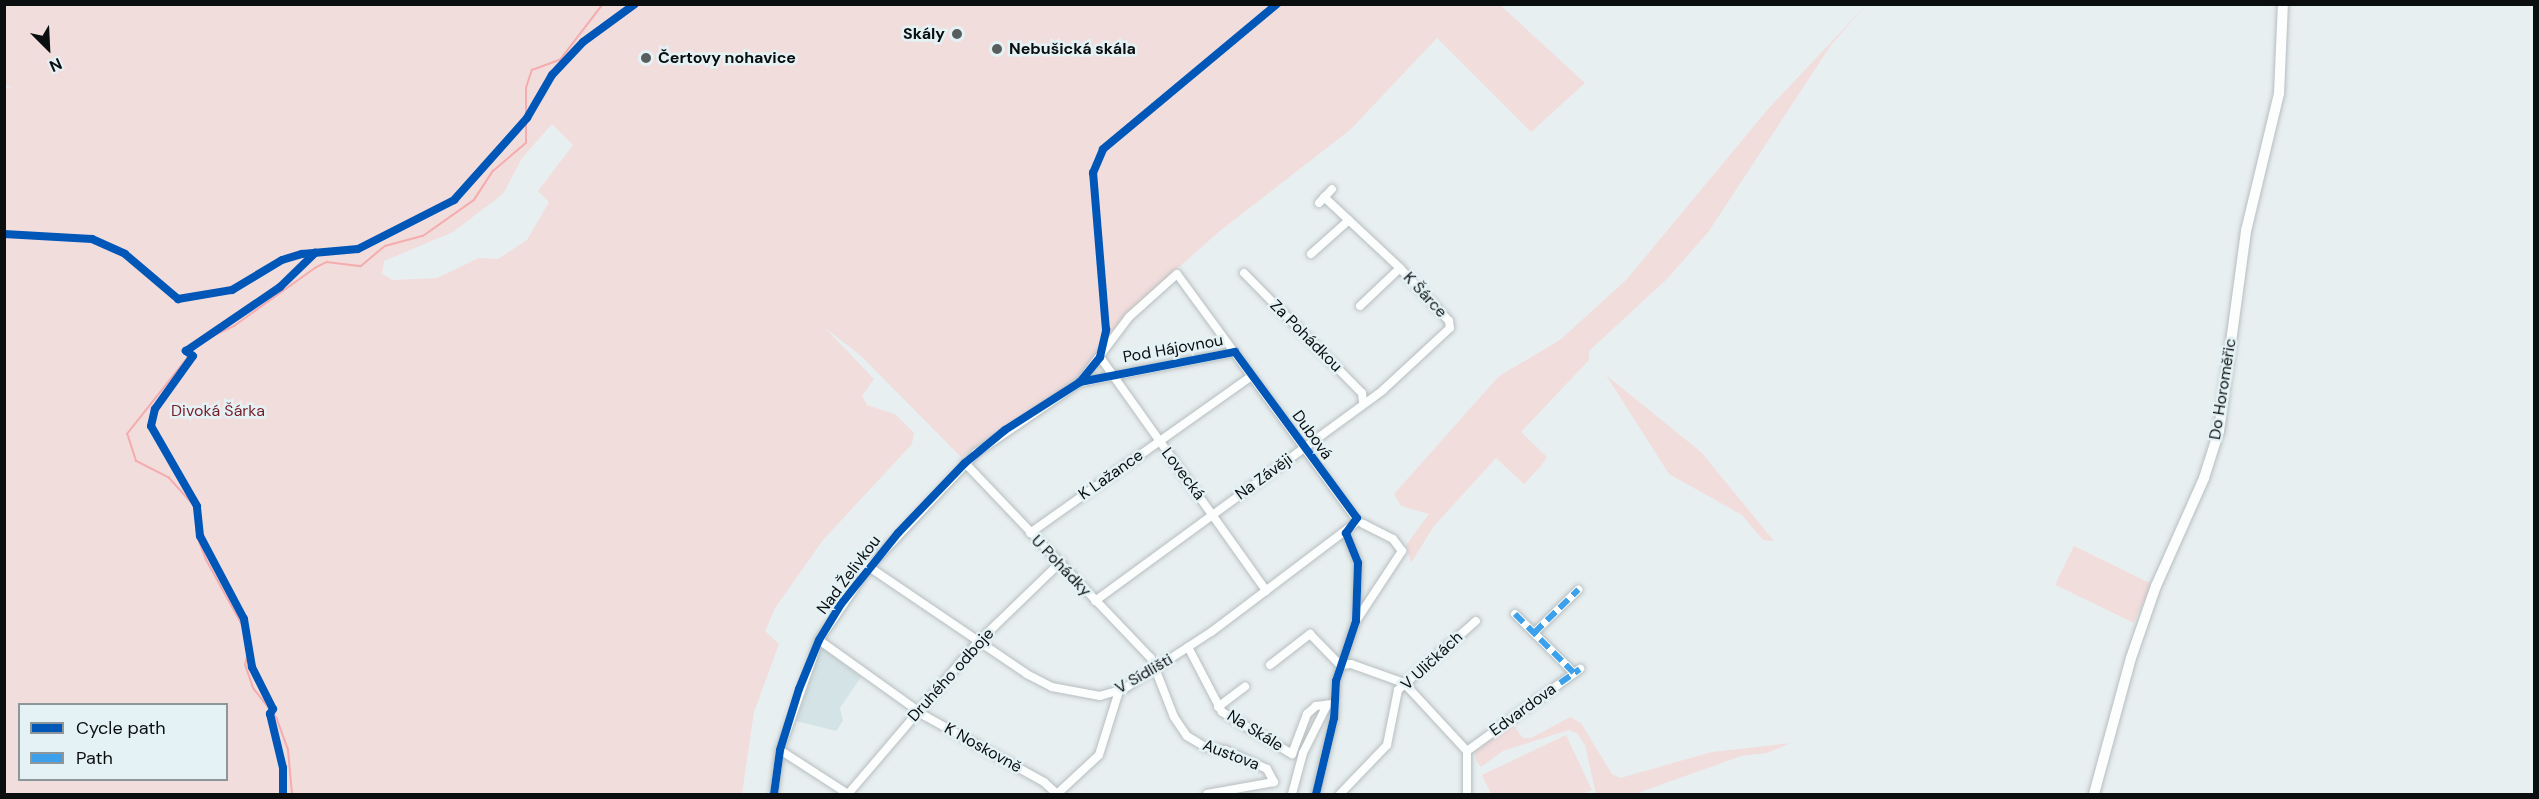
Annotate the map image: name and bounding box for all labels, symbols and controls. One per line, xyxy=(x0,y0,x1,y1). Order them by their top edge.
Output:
north arrow xyxy=(18,18,78,78)
place label: Skály xyxy=(903,24,945,44)
marker: Skály xyxy=(950,27,964,41)
place label: Nebušická skála xyxy=(1009,39,1136,59)
marker: Nebušická skála xyxy=(990,42,1004,56)
place label: Čertovy nohavice xyxy=(658,48,796,68)
marker: Čertovy nohavice xyxy=(639,51,653,65)
text: N xyxy=(46,53,65,77)
street label: K Šárce xyxy=(1399,268,1451,322)
street label: Za Pohádkou xyxy=(1266,296,1346,376)
street label: Pod Hájovnou xyxy=(1121,331,1225,367)
street label: Do Horoměřic xyxy=(2206,337,2240,441)
park label: Divoká Šárka xyxy=(171,401,265,421)
street label: Dubová xyxy=(1288,407,1336,463)
street label: Lovecká xyxy=(1157,444,1209,504)
street label: K Lažance xyxy=(1075,446,1147,504)
street label: Na Závěji xyxy=(1232,450,1296,504)
street label: U Pohádky xyxy=(1027,531,1095,601)
street label: Nad Želivkou xyxy=(813,532,885,618)
street label: Druhého odboje xyxy=(904,624,998,726)
street label: V Uličkách xyxy=(1397,628,1467,694)
street label: V Sídlišti xyxy=(1112,650,1176,698)
street label: Edvardova xyxy=(1486,680,1560,740)
legend xyxy=(18,703,228,781)
street label: Na Skále xyxy=(1223,706,1287,756)
text: Cycle path xyxy=(76,716,166,740)
street label: K Noskovně xyxy=(941,719,1025,777)
street label: Austova xyxy=(1200,735,1262,775)
text: Path xyxy=(76,746,113,770)

